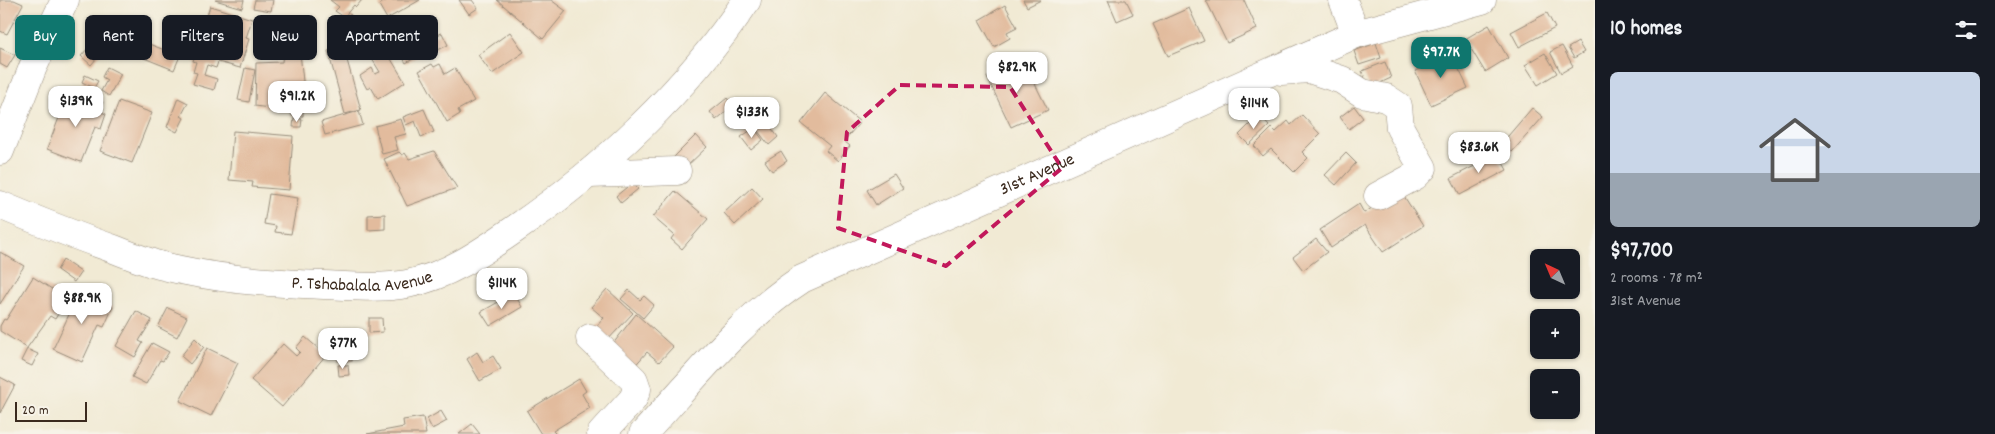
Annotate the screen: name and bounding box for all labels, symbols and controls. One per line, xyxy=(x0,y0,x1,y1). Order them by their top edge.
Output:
chip: Buy xyxy=(15,15,75,60)
chip: Rent xyxy=(85,15,152,60)
chip: Filters xyxy=(162,15,243,60)
chip: New xyxy=(253,15,317,60)
chip: Apartment xyxy=(327,15,438,60)
text: 10 homes xyxy=(1610,15,1682,45)
icon: filters xyxy=(1952,16,1980,44)
pin: $97.7K xyxy=(1400,36,1482,79)
text: $97.7K xyxy=(1422,41,1460,64)
pin: $82.9K xyxy=(976,52,1058,94)
text: $82.9K xyxy=(998,56,1036,79)
pin: $91.2K xyxy=(256,80,338,123)
text: $91.2K xyxy=(279,85,315,108)
pin: $139K xyxy=(41,86,111,128)
pin: $114K xyxy=(1219,88,1289,130)
text: $139K xyxy=(59,90,93,113)
text: $114K xyxy=(1239,92,1269,115)
pin: $133K xyxy=(717,96,787,139)
text: $133K xyxy=(735,101,769,124)
icon: home xyxy=(1750,105,1840,195)
pin: $83.6K xyxy=(1438,132,1520,174)
text: $83.6K xyxy=(1459,136,1499,159)
street label: 31st Avenue xyxy=(996,147,1079,202)
text: $97,700 xyxy=(1610,237,1673,267)
north arrow xyxy=(1530,249,1580,299)
map controls xyxy=(1530,249,1580,419)
street label: P. Tshabalala Avenue xyxy=(291,265,436,299)
text: 2 rooms · 78 m² xyxy=(1610,267,1703,290)
pin: $114K xyxy=(467,268,537,310)
text: $114K xyxy=(487,272,517,295)
pin: $88.9K xyxy=(41,282,123,325)
text: $88.9K xyxy=(63,287,101,310)
text: 31st Avenue xyxy=(1610,290,1681,313)
button: + xyxy=(1530,309,1580,359)
pin: $77K xyxy=(313,328,373,370)
text: $77K xyxy=(329,332,357,355)
button: − xyxy=(1530,369,1580,419)
scale bar xyxy=(15,399,88,422)
text: 20 m xyxy=(22,401,49,421)

